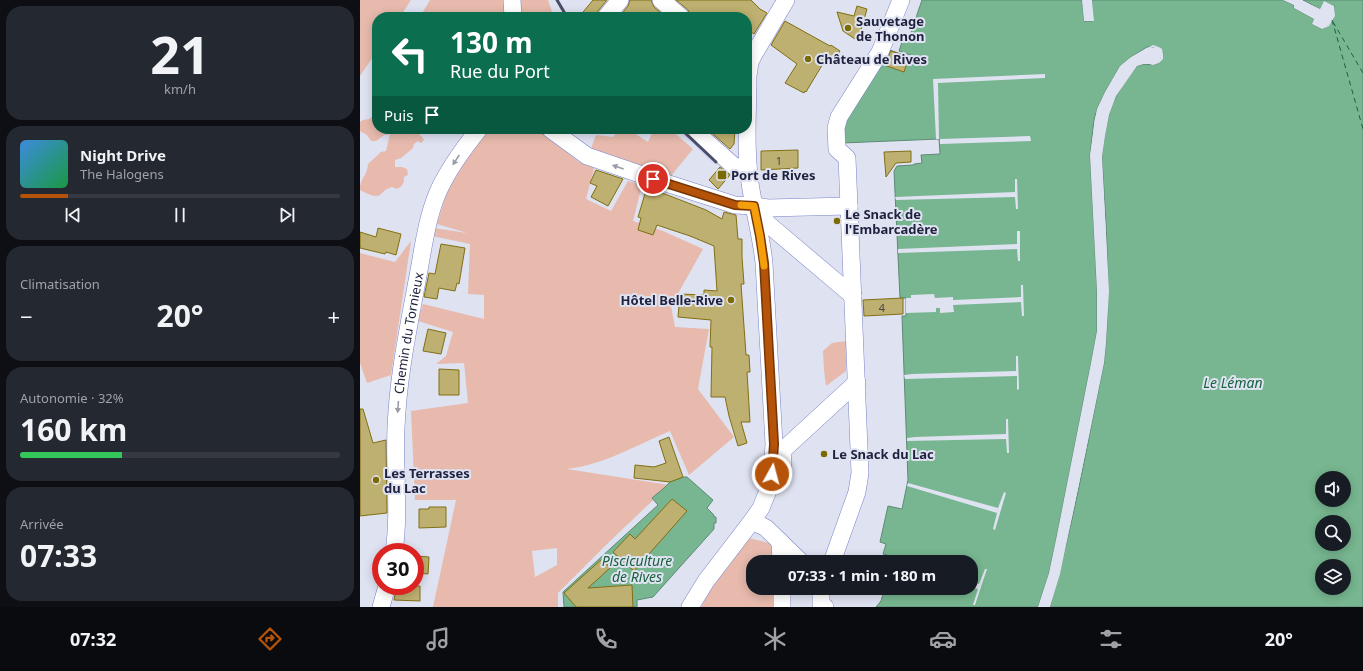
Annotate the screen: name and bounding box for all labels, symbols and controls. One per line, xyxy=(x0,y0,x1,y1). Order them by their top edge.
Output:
place label: Sauvetage de Thonon xyxy=(856,12,924,45)
text: 21 xyxy=(150,18,210,89)
text: 130 m xyxy=(450,23,533,61)
marker: Sauvetage de Thonon xyxy=(843,23,853,33)
icon: left xyxy=(384,28,436,80)
place label: Château de Rives xyxy=(816,50,927,68)
marker: Château de Rives xyxy=(803,54,813,64)
text: Rue du Port xyxy=(450,59,550,83)
text: km/h xyxy=(164,80,196,98)
icon: arrive xyxy=(421,104,443,126)
text: Puis xyxy=(384,105,413,125)
text: Night Drive xyxy=(80,145,166,165)
house number: 1 xyxy=(776,153,782,168)
one-way arrow xyxy=(452,154,459,166)
pin xyxy=(636,162,670,196)
one-way arrow xyxy=(612,164,624,170)
text: The Halogens xyxy=(80,165,164,183)
place label: Port de Rives xyxy=(731,166,816,184)
icon: arrive xyxy=(642,168,664,190)
marker: Port de Rives xyxy=(716,169,728,181)
icon: previous xyxy=(62,204,84,226)
icon: pause xyxy=(169,204,191,226)
icon: next xyxy=(276,204,298,226)
place label: Le Snack de l'Embarcadère xyxy=(845,205,938,238)
marker: Le Snack de l'Embarcadère xyxy=(832,216,842,226)
street label: Chemin du Tornieux xyxy=(390,271,428,395)
text: Climatisation xyxy=(20,275,100,293)
place label: Hôtel Belle-Rive xyxy=(621,291,723,309)
text: 20° xyxy=(156,295,204,336)
marker: Hôtel Belle-Rive xyxy=(726,295,736,305)
house number: 4 xyxy=(879,300,886,315)
text: − xyxy=(20,301,33,331)
text: + xyxy=(327,301,340,331)
water label: Le Léman xyxy=(1203,373,1263,392)
text: Autonomie · 32% xyxy=(20,389,124,407)
one-way arrow xyxy=(394,401,401,413)
text: 160 km xyxy=(20,409,127,450)
place label: Le Snack du Lac xyxy=(832,445,934,463)
marker: Le Snack du Lac xyxy=(819,449,829,459)
position arrow xyxy=(751,453,793,495)
place label: Les Terrasses du Lac xyxy=(384,464,470,497)
map controls xyxy=(1315,471,1351,595)
button: sound xyxy=(1315,471,1351,507)
marker: Les Terrasses du Lac xyxy=(371,475,381,485)
text: Arrivée xyxy=(20,515,64,533)
button: search xyxy=(1315,515,1351,551)
text: 07:33 xyxy=(20,535,97,576)
speed limit sign: 30 xyxy=(372,543,424,595)
water label: Pisciculture de Rives xyxy=(602,551,672,586)
button: layers xyxy=(1315,559,1351,595)
text: 07:33 · 1 min · 180 m xyxy=(788,565,936,585)
icon: directions xyxy=(256,625,284,653)
icon: music xyxy=(424,625,452,653)
icon: phone xyxy=(592,625,620,653)
icon: climate xyxy=(761,625,789,653)
icon: car xyxy=(929,625,957,653)
icon: filters xyxy=(1097,625,1125,653)
text: 07:32 xyxy=(70,627,116,651)
text: 20° xyxy=(1265,627,1293,651)

